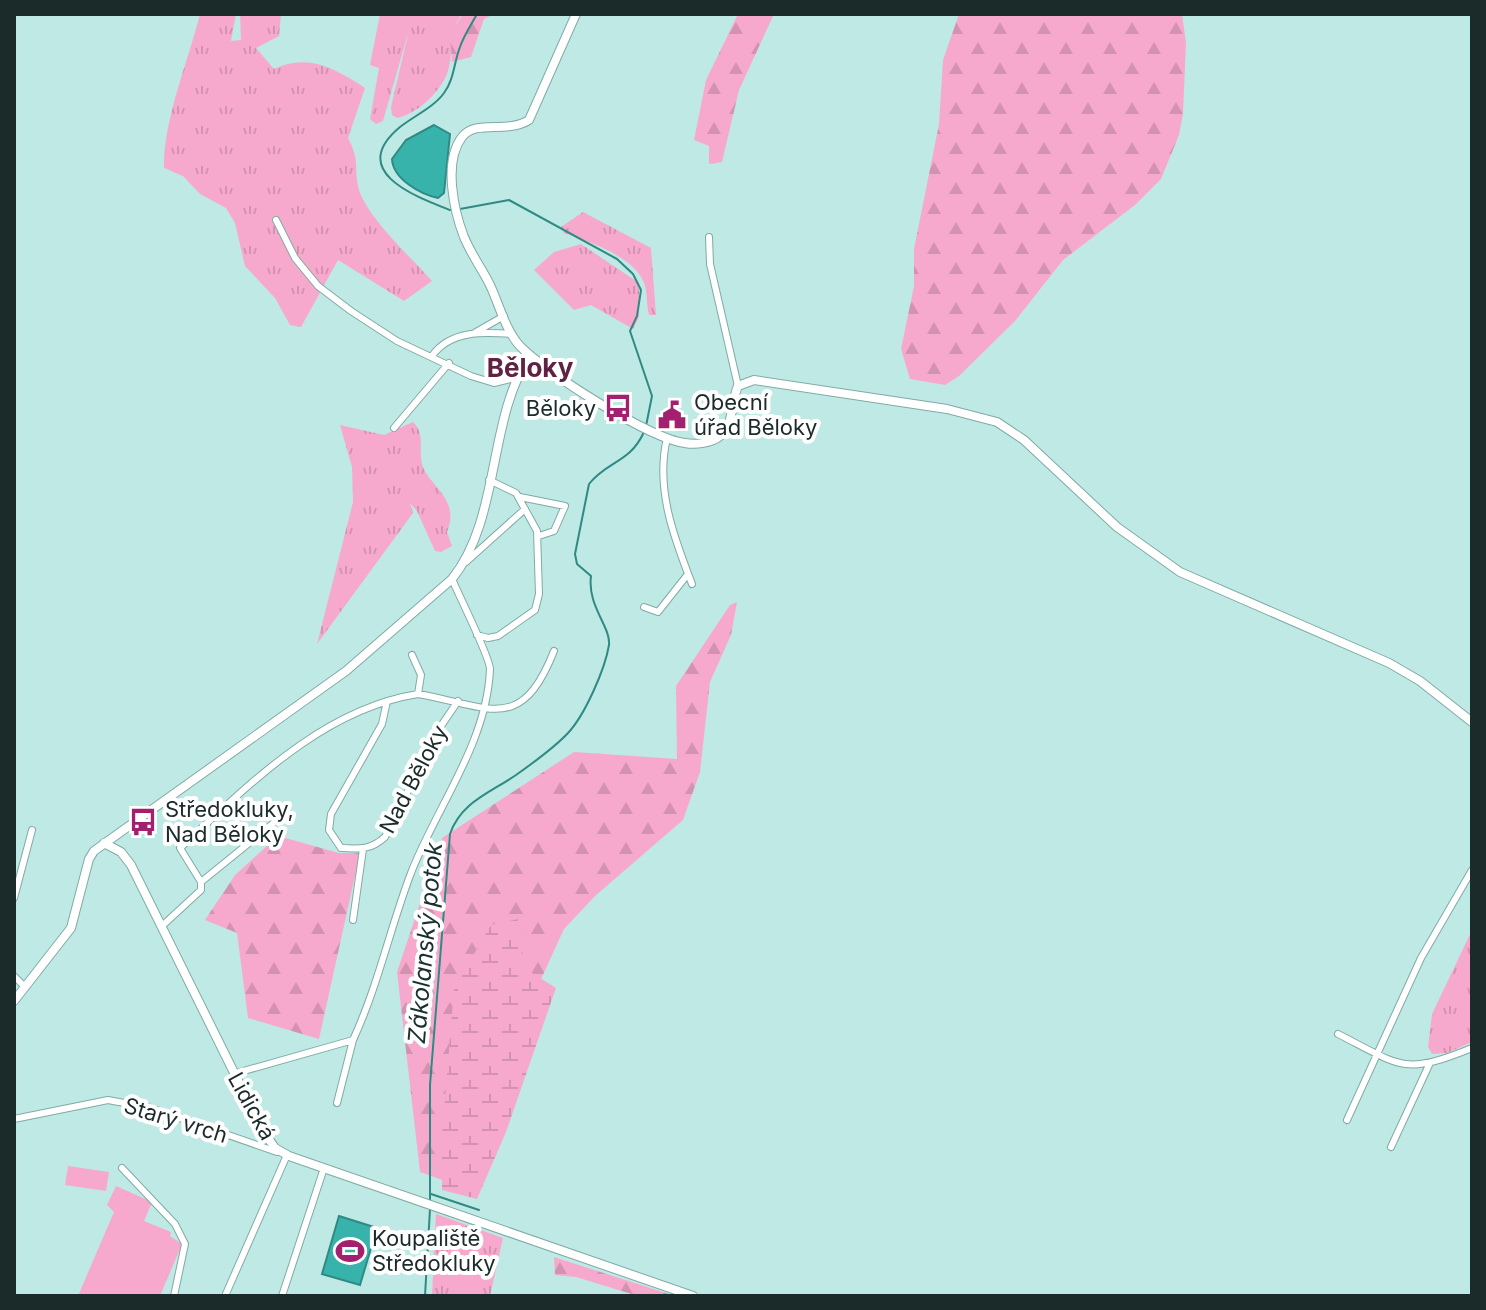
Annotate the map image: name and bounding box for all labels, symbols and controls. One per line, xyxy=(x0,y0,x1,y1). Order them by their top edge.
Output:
district label: Běloky xyxy=(487,352,574,383)
place label: Obecní úřad Běloky xyxy=(694,389,817,440)
bus stop icon: Běloky xyxy=(603,393,633,423)
place label: Běloky xyxy=(526,395,596,421)
public building icon: Obecní úřad Běloky xyxy=(657,400,687,430)
street label: Nad Běloky xyxy=(374,720,452,838)
place label: Středokluky, Nad Běloky xyxy=(165,796,294,847)
bus stop icon: Středokluky, Nad Běloky xyxy=(128,807,158,837)
water label: Zákolanský potok xyxy=(402,840,448,1045)
street label: Lidická xyxy=(223,1068,281,1144)
street label: Starý vrch xyxy=(121,1092,231,1148)
place label: Koupaliště Středokluky xyxy=(372,1225,496,1276)
sports icon: Koupaliště Středokluky xyxy=(335,1236,365,1266)

